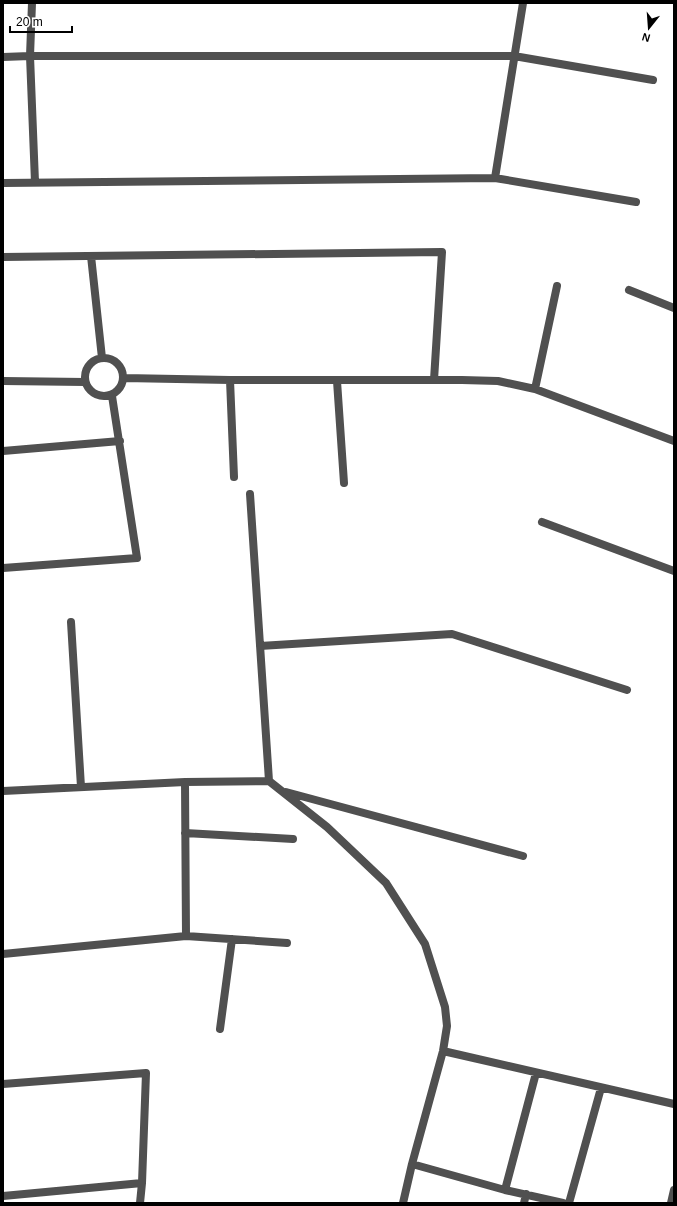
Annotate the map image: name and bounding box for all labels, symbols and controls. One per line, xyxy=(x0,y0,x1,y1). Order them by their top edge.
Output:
scale bar xyxy=(10,8,72,34)
north arrow xyxy=(629,8,669,48)
text: 20 m xyxy=(16,15,43,29)
text: N xyxy=(640,31,652,44)

